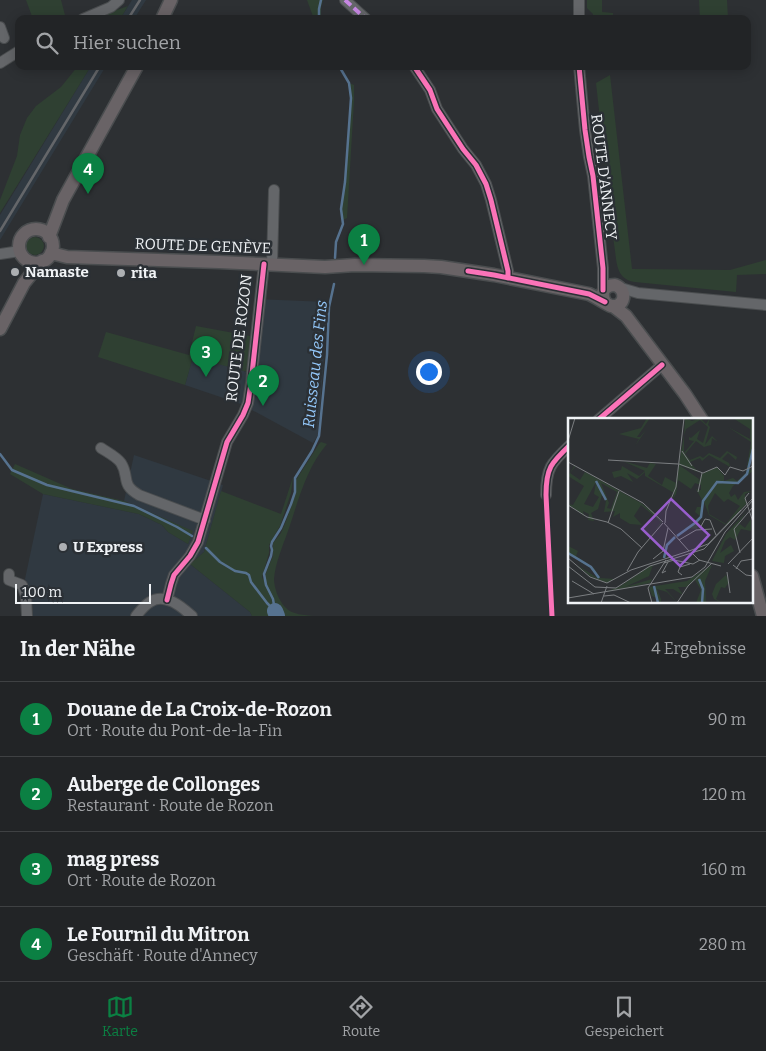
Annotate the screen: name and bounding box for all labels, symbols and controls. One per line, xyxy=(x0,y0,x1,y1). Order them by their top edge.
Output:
search box xyxy=(15,15,751,70)
icon: search xyxy=(33,29,61,57)
text: Hier suchen xyxy=(73,31,181,54)
street label: ROUTE D'ANNECY xyxy=(587,113,621,242)
pin: 4 xyxy=(72,153,104,194)
pin: 1 xyxy=(348,224,380,265)
street label: ROUTE DE GENÈVE xyxy=(135,235,271,257)
place label: Namaste xyxy=(25,263,89,281)
place label: rita xyxy=(131,264,157,282)
marker: Namaste xyxy=(9,266,21,278)
marker: rita xyxy=(115,267,127,279)
street label: ROUTE DE ROZON xyxy=(222,273,256,403)
water label: Ruisseau des Fins xyxy=(299,299,331,429)
pin: 3 xyxy=(190,336,222,377)
your location xyxy=(416,359,442,385)
pin: 2 xyxy=(247,365,279,406)
inset map xyxy=(568,418,754,604)
place label: U Express xyxy=(73,538,143,556)
marker: U Express xyxy=(57,541,69,553)
scale bar xyxy=(15,581,151,604)
text: 100 m xyxy=(22,584,62,601)
text: In der Nähe xyxy=(20,636,135,662)
text: 4 Ergebnisse xyxy=(651,639,746,658)
text: Douane de La Croix-de-Rozon xyxy=(67,698,332,721)
text: 1 xyxy=(33,710,39,729)
text: 90 m xyxy=(708,710,746,729)
text: Ort · Route du Pont-de-la-Fin xyxy=(67,721,282,740)
text: Auberge de Collonges xyxy=(67,773,260,796)
text: 2 xyxy=(31,785,41,804)
text: 120 m xyxy=(702,785,746,804)
text: Restaurant · Route de Rozon xyxy=(67,796,274,815)
text: mag press xyxy=(67,848,159,871)
text: 3 xyxy=(31,860,41,879)
text: 160 m xyxy=(701,860,746,879)
text: Ort · Route de Rozon xyxy=(67,871,216,890)
text: Le Fournil du Mitron xyxy=(67,923,249,946)
text: 4 xyxy=(31,935,41,954)
text: 280 m xyxy=(699,935,746,954)
text: Geschäft · Route d'Annecy xyxy=(67,946,258,965)
tab: Karte xyxy=(102,993,138,1040)
tab: Route xyxy=(342,993,380,1040)
tab: Gespeichert xyxy=(584,993,664,1040)

